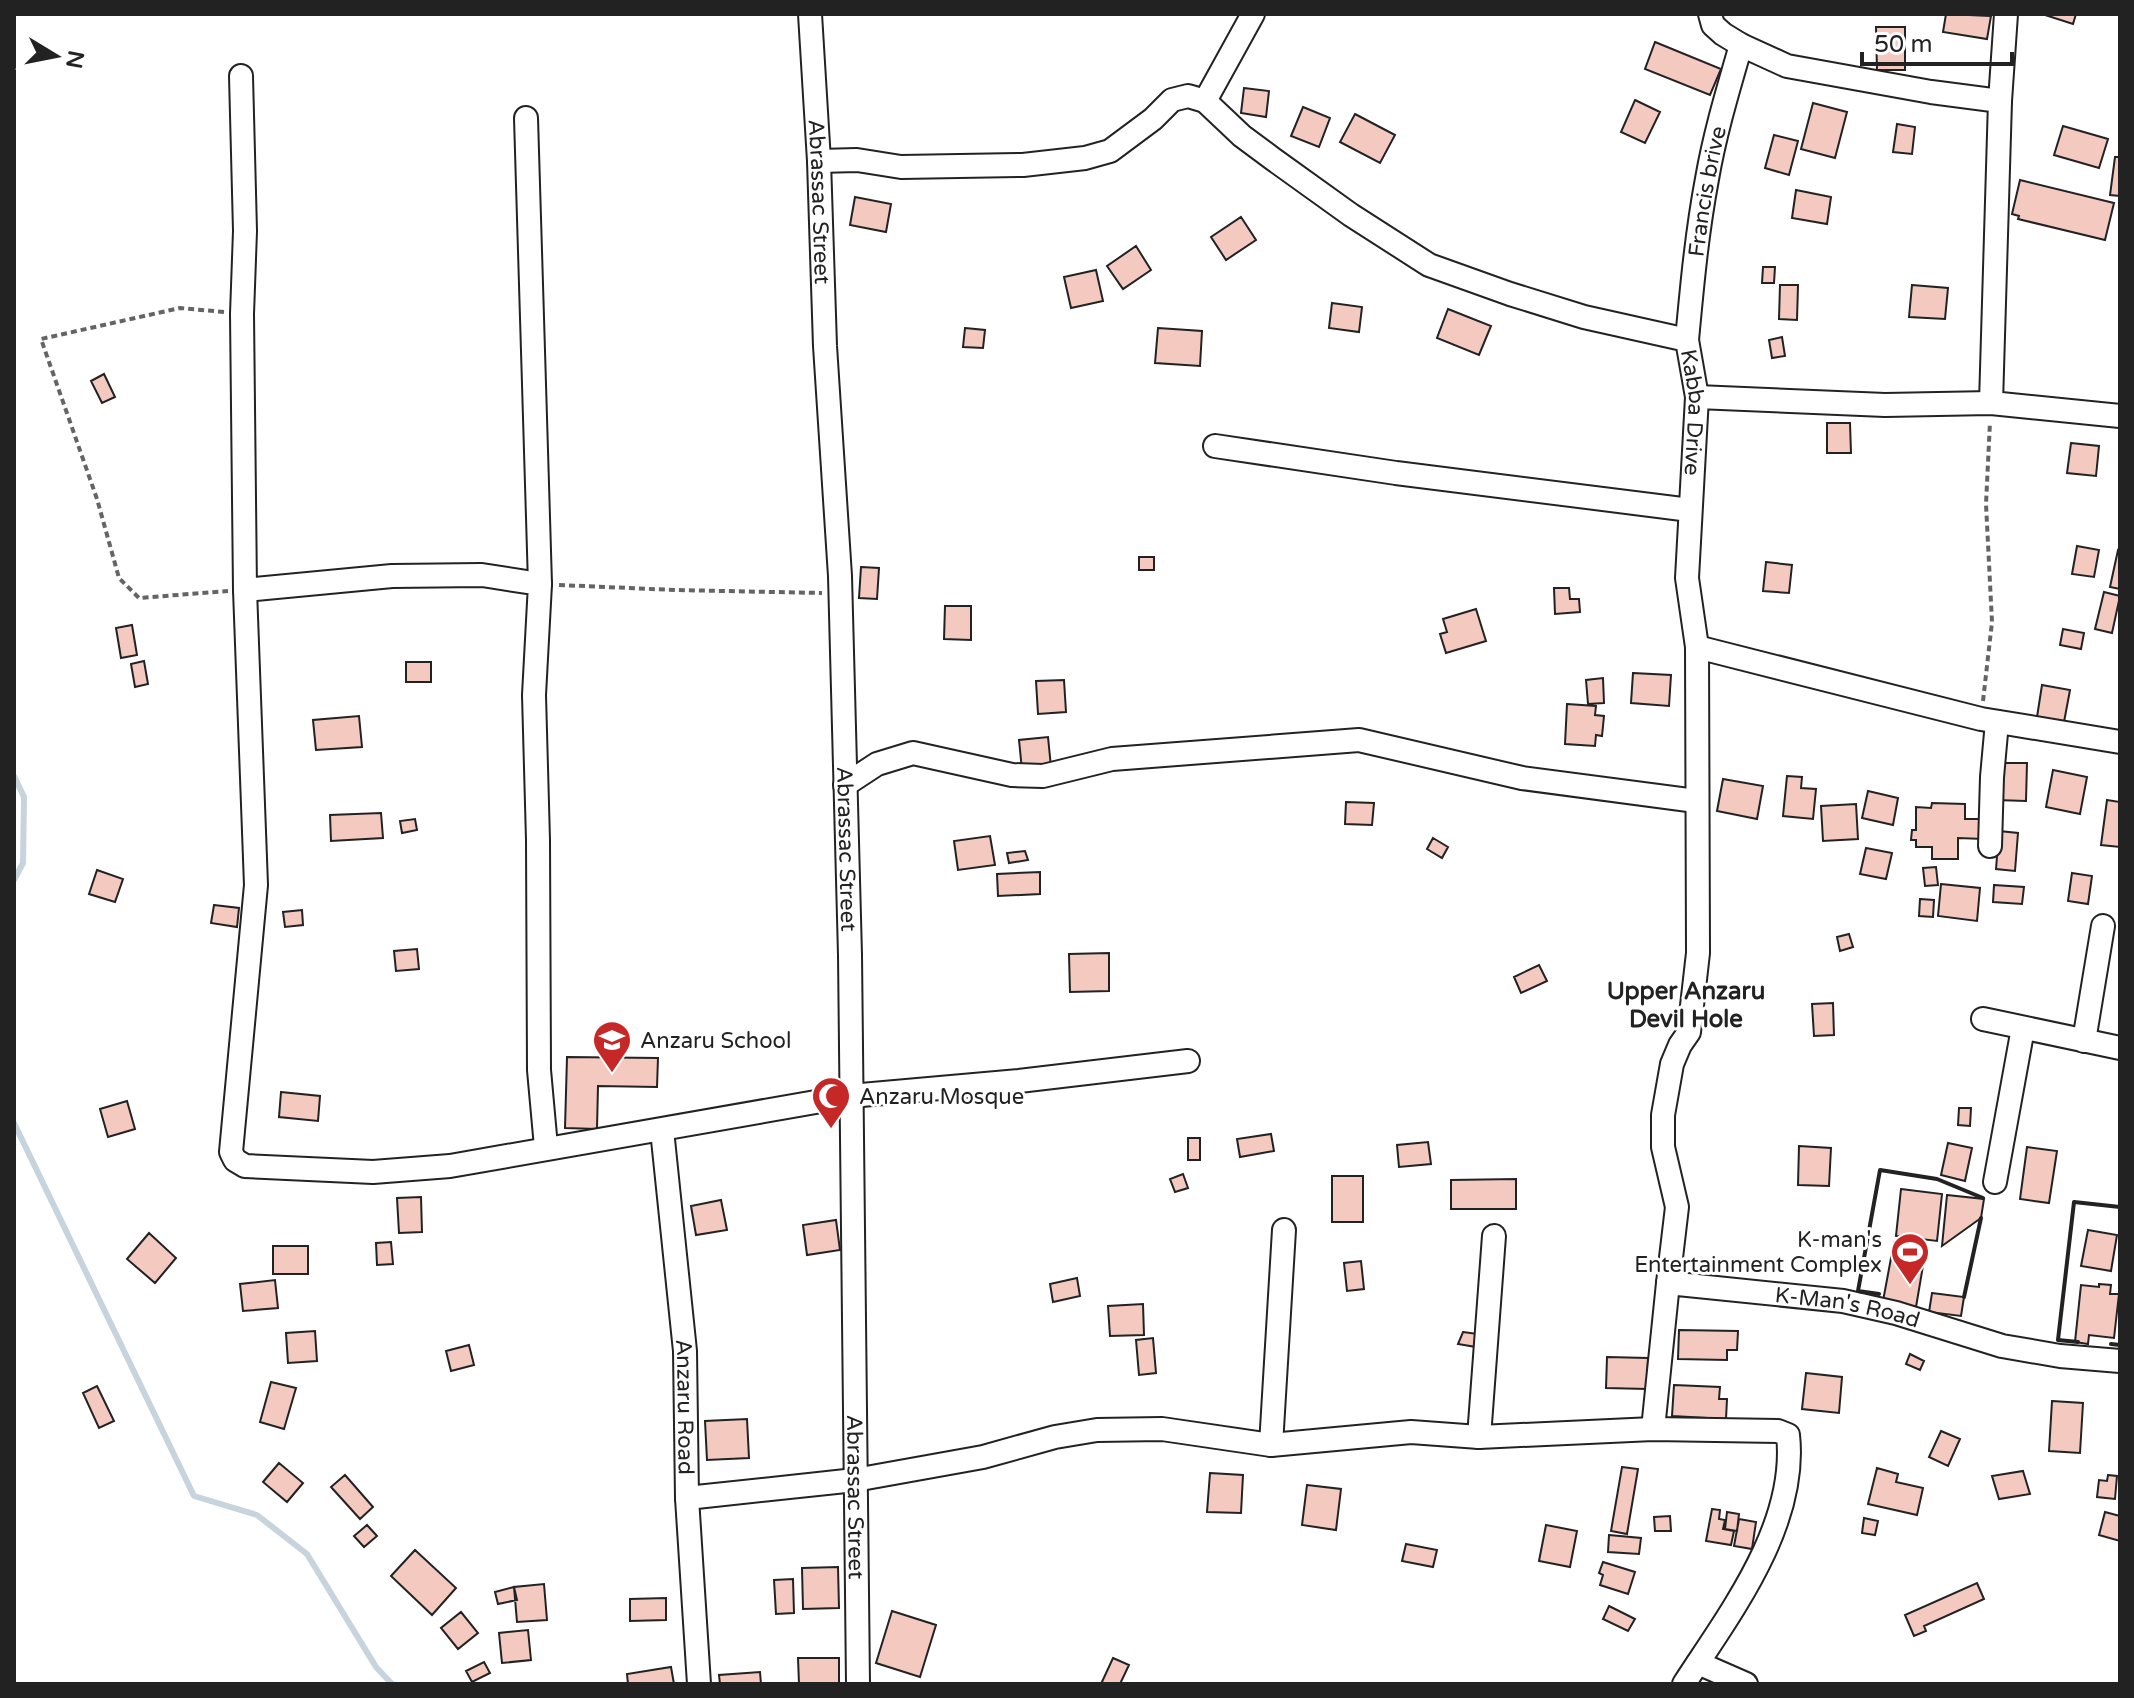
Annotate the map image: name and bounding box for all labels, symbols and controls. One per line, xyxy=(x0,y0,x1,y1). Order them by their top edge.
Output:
north arrow xyxy=(16,16,96,96)
scale bar xyxy=(1862,16,2012,66)
text: 50 m xyxy=(1874,30,1932,59)
text: N xyxy=(60,48,89,70)
street label: Abrassac Street xyxy=(802,119,835,285)
street label: Francis brive xyxy=(1683,123,1732,258)
street label: Kabba Drive xyxy=(1675,347,1710,476)
street label: Abrassac Street xyxy=(831,766,861,932)
district label: Upper Anzaru Devil Hole xyxy=(1607,977,1765,1034)
school or university icon: Anzaru School xyxy=(591,1019,633,1074)
place label: Anzaru School xyxy=(640,1028,791,1054)
mosque icon: Anzaru Mosque xyxy=(810,1075,852,1130)
place label: Anzaru Mosque xyxy=(859,1084,1024,1110)
place label: K-man's Entertainment Complex xyxy=(1634,1227,1882,1278)
sports icon: K-man's Entertainment Complex xyxy=(1889,1231,1931,1286)
street label: K-Man's Road xyxy=(1774,1282,1923,1334)
street label: Anzaru Road xyxy=(670,1338,699,1475)
street label: Abrassac Street xyxy=(841,1414,869,1580)

